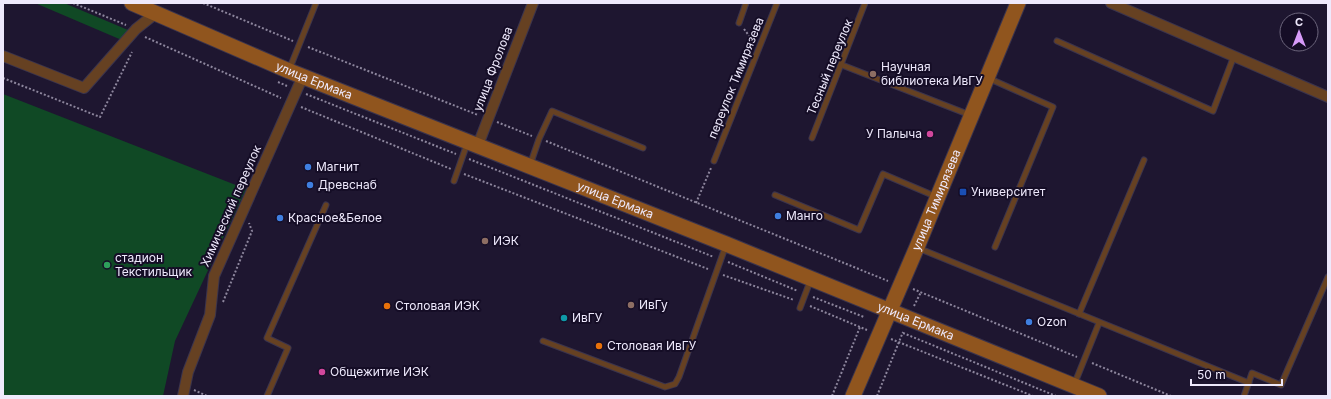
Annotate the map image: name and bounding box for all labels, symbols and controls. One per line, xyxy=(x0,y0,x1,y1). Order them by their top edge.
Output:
north arrow xyxy=(1279,12,1319,52)
street label: переулок Тимирязева xyxy=(704,15,767,141)
text: С xyxy=(1295,15,1303,29)
street label: Тесный переулок xyxy=(803,16,856,117)
street label: улица Фролова xyxy=(469,24,516,113)
street label: улица Ермака xyxy=(274,58,355,102)
place label: Научная библиотека ИвГУ xyxy=(881,59,983,88)
marker: Научная библиотека ИвГУ xyxy=(868,69,878,79)
place label: У Палыча xyxy=(866,126,922,141)
marker: У Палыча xyxy=(925,129,935,139)
street label: Химический переулок xyxy=(197,142,264,269)
street label: улица Тимирязева xyxy=(908,147,964,253)
place label: Магнит xyxy=(316,159,359,174)
marker: Магнит xyxy=(303,162,313,172)
place label: Древснаб xyxy=(318,177,377,192)
street label: улица Ермака xyxy=(575,178,656,222)
marker: Древснаб xyxy=(305,180,315,190)
place label: Университет xyxy=(971,184,1046,199)
marker: Университет xyxy=(958,187,968,197)
place label: Манго xyxy=(786,208,823,223)
place label: Красное&Белое xyxy=(288,210,382,225)
marker: Манго xyxy=(773,211,783,221)
marker: Красное&Белое xyxy=(275,213,285,223)
place label: ИЭК xyxy=(493,233,519,248)
marker: ИЭК xyxy=(480,236,490,246)
place label: стадион Текстильщик xyxy=(115,250,193,279)
marker: стадион Текстильщик xyxy=(102,260,112,270)
place label: ИвГу xyxy=(639,297,668,312)
place label: Столовая ИЭК xyxy=(395,298,480,313)
street label: улица Ермака xyxy=(875,299,956,343)
marker: ИвГу xyxy=(626,300,636,310)
marker: Столовая ИЭК xyxy=(382,301,392,311)
place label: ИвГУ xyxy=(572,310,603,325)
marker: ИвГУ xyxy=(559,313,569,323)
place label: Ozon xyxy=(1037,314,1067,329)
marker: Ozon xyxy=(1024,317,1034,327)
place label: Столовая ИвГУ xyxy=(607,338,697,353)
marker: Столовая ИвГУ xyxy=(594,341,604,351)
scale bar xyxy=(1191,361,1282,387)
place label: Общежитие ИЭК xyxy=(330,364,429,379)
marker: Общежитие ИЭК xyxy=(317,367,327,377)
text: 50 m xyxy=(1197,367,1226,382)

